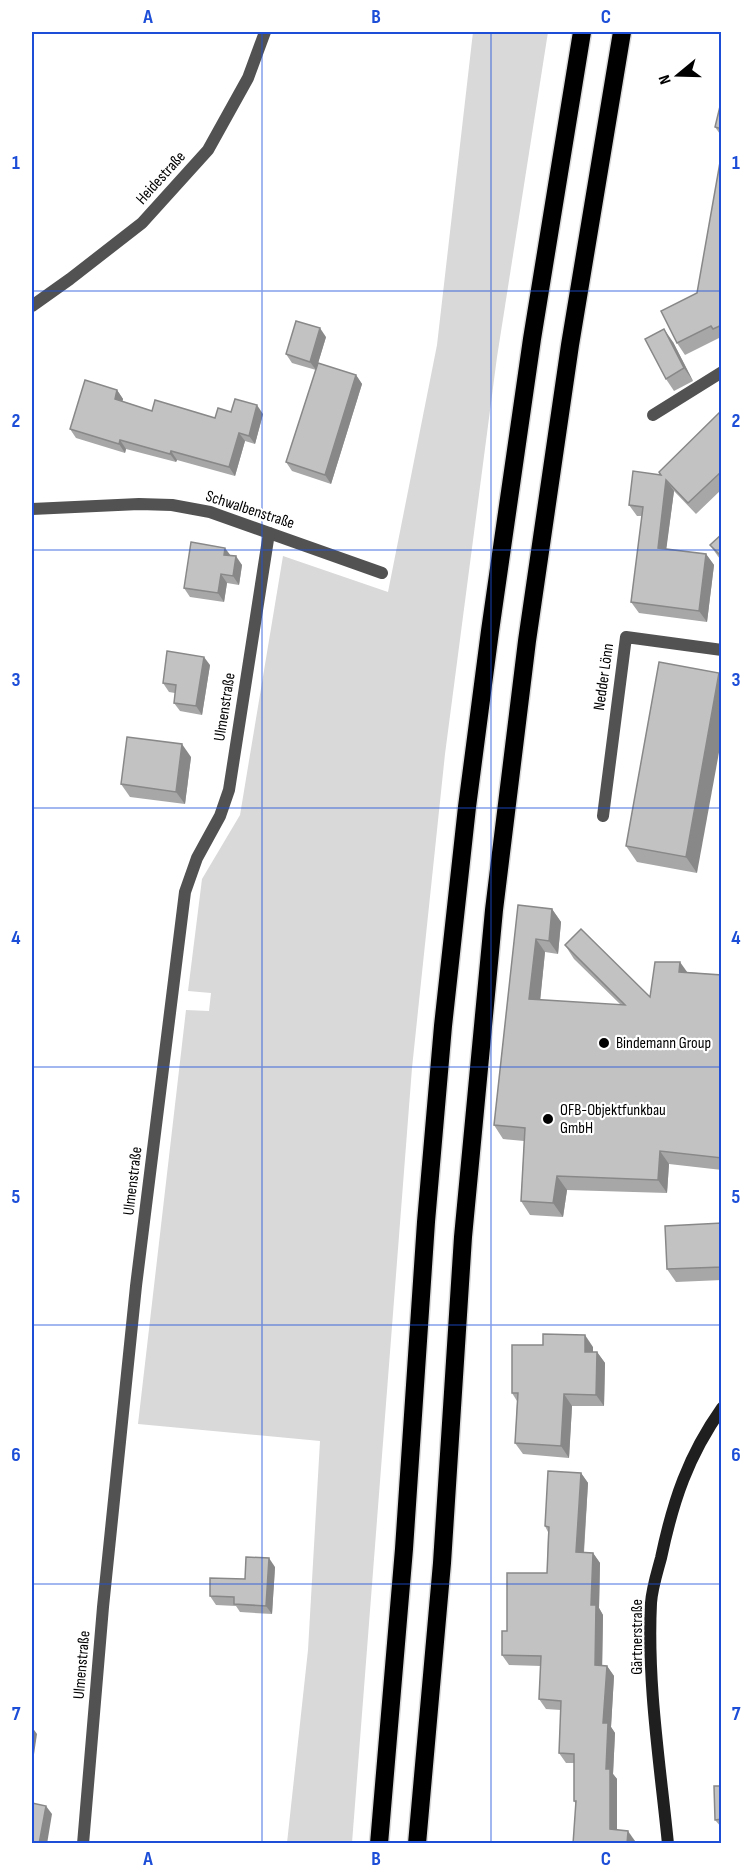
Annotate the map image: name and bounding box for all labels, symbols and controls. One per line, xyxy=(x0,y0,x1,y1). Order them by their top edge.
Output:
text: A xyxy=(142,5,153,29)
text: B xyxy=(371,5,381,29)
text: C xyxy=(601,5,611,29)
north arrow xyxy=(648,45,708,105)
text: N xyxy=(655,72,676,87)
street label: Heidestraße xyxy=(132,148,190,208)
text: 1 xyxy=(12,151,20,175)
text: 1 xyxy=(732,151,740,175)
text: 2 xyxy=(12,409,20,433)
text: 2 xyxy=(732,409,740,433)
street label: Schwalbenstraße xyxy=(203,487,297,533)
street label: Nedder Lönn xyxy=(590,642,618,712)
text: 3 xyxy=(12,668,21,692)
text: 3 xyxy=(732,668,741,692)
street label: Ulmenstraße xyxy=(210,672,240,742)
text: 4 xyxy=(11,926,21,950)
text: 4 xyxy=(731,926,741,950)
place label: Bindemann Group xyxy=(616,1034,711,1053)
marker: Bindemann Group xyxy=(597,1036,611,1050)
place label: OFB-Objektfunkbau GmbH xyxy=(560,1101,666,1138)
marker: OFB-Objektfunkbau GmbH xyxy=(541,1112,555,1126)
street label: Ulmenstraße xyxy=(119,1146,147,1216)
text: 5 xyxy=(12,1185,21,1209)
text: 5 xyxy=(732,1185,741,1209)
text: 6 xyxy=(11,1443,21,1467)
text: 6 xyxy=(731,1443,741,1467)
street label: Gärtnerstraße xyxy=(628,1599,647,1675)
street label: Ulmenstraße xyxy=(70,1630,94,1700)
text: 7 xyxy=(12,1702,21,1726)
text: 7 xyxy=(732,1702,741,1726)
text: A xyxy=(142,1847,153,1871)
text: B xyxy=(371,1847,381,1871)
text: C xyxy=(601,1847,611,1871)

